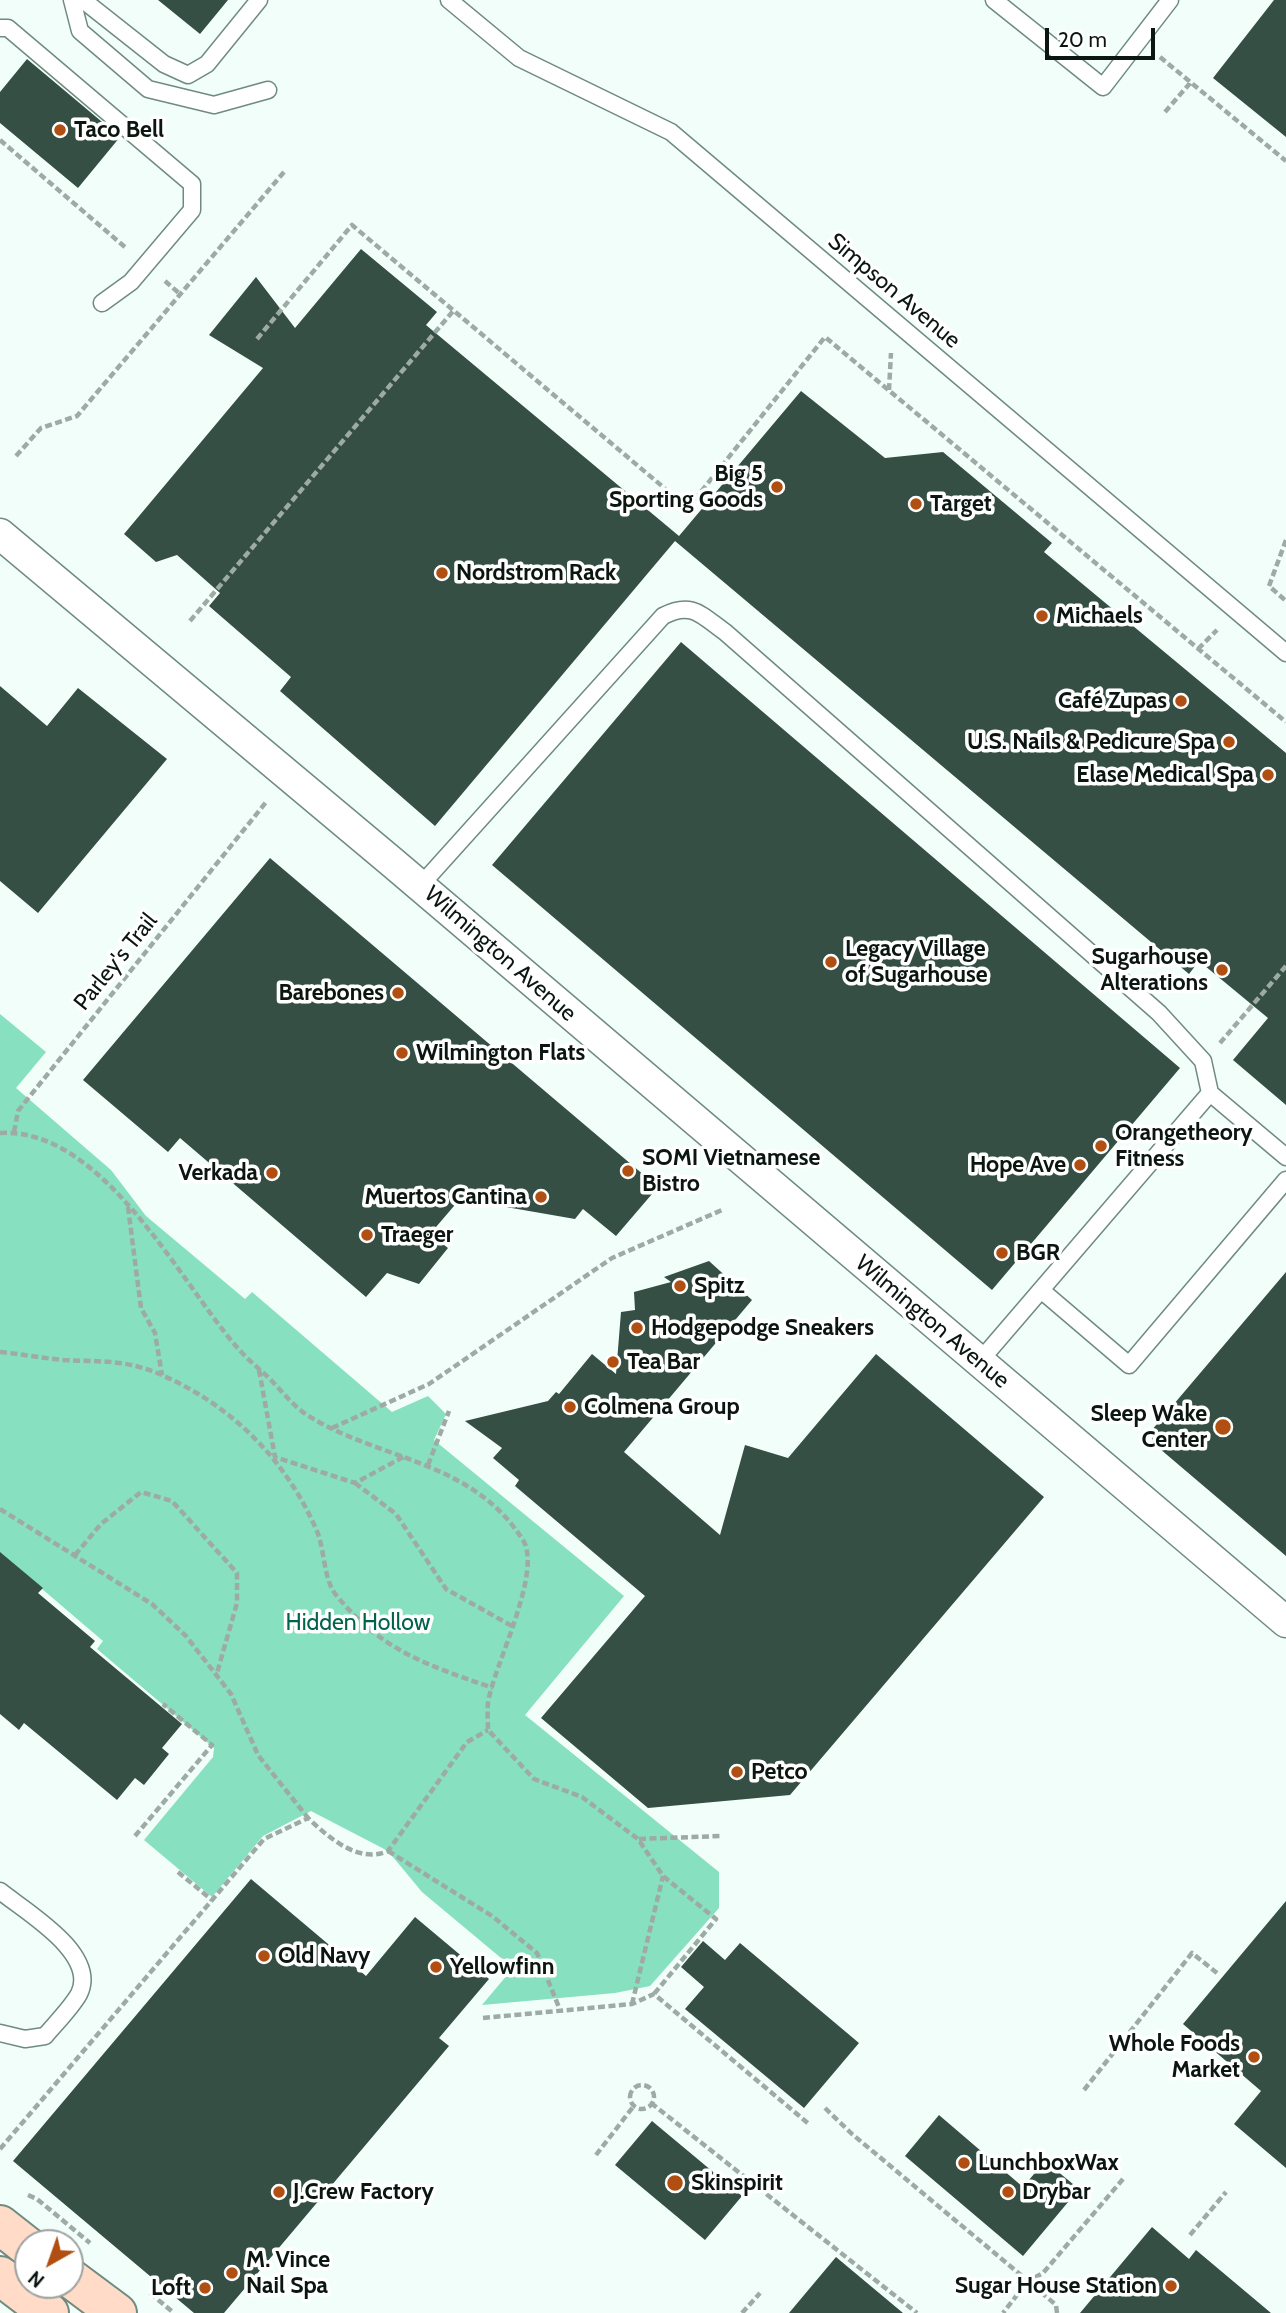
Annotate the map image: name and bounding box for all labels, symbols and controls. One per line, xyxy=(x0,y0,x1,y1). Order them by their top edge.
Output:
scale bar xyxy=(1048,14,1158,58)
text: 20 m xyxy=(1058,27,1107,52)
place label: Taco Bell xyxy=(74,116,164,144)
marker: Taco Bell xyxy=(52,122,68,138)
street label: Simpson Avenue xyxy=(822,228,966,354)
place label: Big 5 Sporting Goods xyxy=(609,460,763,514)
marker: Big 5 Sporting Goods xyxy=(769,479,785,495)
place label: Target xyxy=(930,490,992,518)
marker: Target xyxy=(908,496,924,512)
place label: Nordstrom Rack xyxy=(456,559,616,587)
marker: Nordstrom Rack xyxy=(434,565,450,581)
place label: Michaels xyxy=(1056,602,1143,630)
marker: Michaels xyxy=(1034,608,1050,624)
place label: Café Zupas xyxy=(1058,687,1167,715)
marker: Café Zupas xyxy=(1173,693,1189,709)
place label: U.S. Nails & Pedicure Spa xyxy=(967,728,1215,756)
marker: U.S. Nails & Pedicure Spa xyxy=(1221,734,1237,750)
place label: Elase Medical Spa xyxy=(1076,761,1254,789)
marker: Elase Medical Spa xyxy=(1260,767,1276,783)
street label: Wilmington Avenue xyxy=(418,880,582,1028)
street label: Parley's Trail xyxy=(69,908,163,1016)
place label: Legacy Village of Sugarhouse xyxy=(845,935,987,989)
place label: Sugarhouse Alterations xyxy=(1091,943,1208,997)
marker: Legacy Village of Sugarhouse xyxy=(823,954,839,970)
marker: Sugarhouse Alterations xyxy=(1214,962,1230,978)
place label: Barebones xyxy=(278,979,384,1007)
marker: Barebones xyxy=(390,985,406,1001)
place label: Wilmington Flats xyxy=(416,1039,585,1067)
marker: Wilmington Flats xyxy=(394,1045,410,1061)
place label: Orangetheory Fitness xyxy=(1115,1119,1253,1173)
marker: Orangetheory Fitness xyxy=(1093,1138,1109,1154)
place label: SOMI Vietnamese Bistro xyxy=(642,1144,820,1198)
place label: Hope Ave xyxy=(970,1151,1066,1179)
marker: Hope Ave xyxy=(1072,1157,1088,1173)
place label: Verkada xyxy=(178,1159,258,1187)
marker: SOMI Vietnamese Bistro xyxy=(620,1163,636,1179)
marker: Verkada xyxy=(264,1165,280,1181)
place label: Muertos Cantina xyxy=(364,1183,527,1211)
marker: Muertos Cantina xyxy=(533,1189,549,1205)
place label: Traeger xyxy=(381,1221,453,1249)
marker: Traeger xyxy=(359,1227,375,1243)
place label: BGR xyxy=(1016,1239,1060,1267)
marker: BGR xyxy=(994,1245,1010,1261)
street label: Wilmington Avenue xyxy=(849,1250,1015,1394)
place label: Spitz xyxy=(694,1272,745,1300)
marker: Spitz xyxy=(672,1278,688,1294)
place label: Hodgepodge Sneakers xyxy=(651,1314,874,1342)
marker: Hodgepodge Sneakers xyxy=(629,1320,645,1336)
place label: Tea Bar xyxy=(627,1348,700,1376)
marker: Tea Bar xyxy=(605,1354,621,1370)
place label: Colmena Group xyxy=(584,1393,740,1421)
marker: Colmena Group xyxy=(562,1399,578,1415)
place label: Sleep Wake Center xyxy=(1091,1400,1207,1454)
marker: Sleep Wake Center xyxy=(1213,1417,1233,1437)
park label: Hidden Hollow xyxy=(286,1609,430,1637)
place label: Petco xyxy=(751,1758,808,1786)
marker: Petco xyxy=(729,1764,745,1780)
place label: Old Navy xyxy=(278,1942,370,1970)
marker: Old Navy xyxy=(256,1948,272,1964)
place label: Yellowfinn xyxy=(450,1953,555,1981)
marker: Yellowfinn xyxy=(428,1959,444,1975)
place label: Whole Foods Market xyxy=(1109,2030,1240,2084)
marker: Whole Foods Market xyxy=(1246,2049,1262,2065)
place label: LunchboxWax xyxy=(978,2149,1119,2177)
marker: LunchboxWax xyxy=(956,2155,972,2171)
place label: Skinspirit xyxy=(691,2169,783,2197)
marker: Skinspirit xyxy=(665,2173,685,2193)
place label: J.Crew Factory xyxy=(293,2178,434,2206)
place label: Drybar xyxy=(1022,2178,1090,2206)
marker: J.Crew Factory xyxy=(271,2184,287,2200)
marker: Drybar xyxy=(1000,2184,1016,2200)
north arrow xyxy=(14,2229,84,2299)
place label: M. Vince Nail Spa xyxy=(246,2246,330,2300)
marker: M. Vince Nail Spa xyxy=(224,2265,240,2281)
text: N xyxy=(24,2266,49,2292)
place label: Sugar House Station xyxy=(955,2272,1157,2300)
place label: Loft xyxy=(151,2274,191,2302)
marker: Sugar House Station xyxy=(1163,2278,1179,2294)
marker: Loft xyxy=(197,2280,213,2296)

